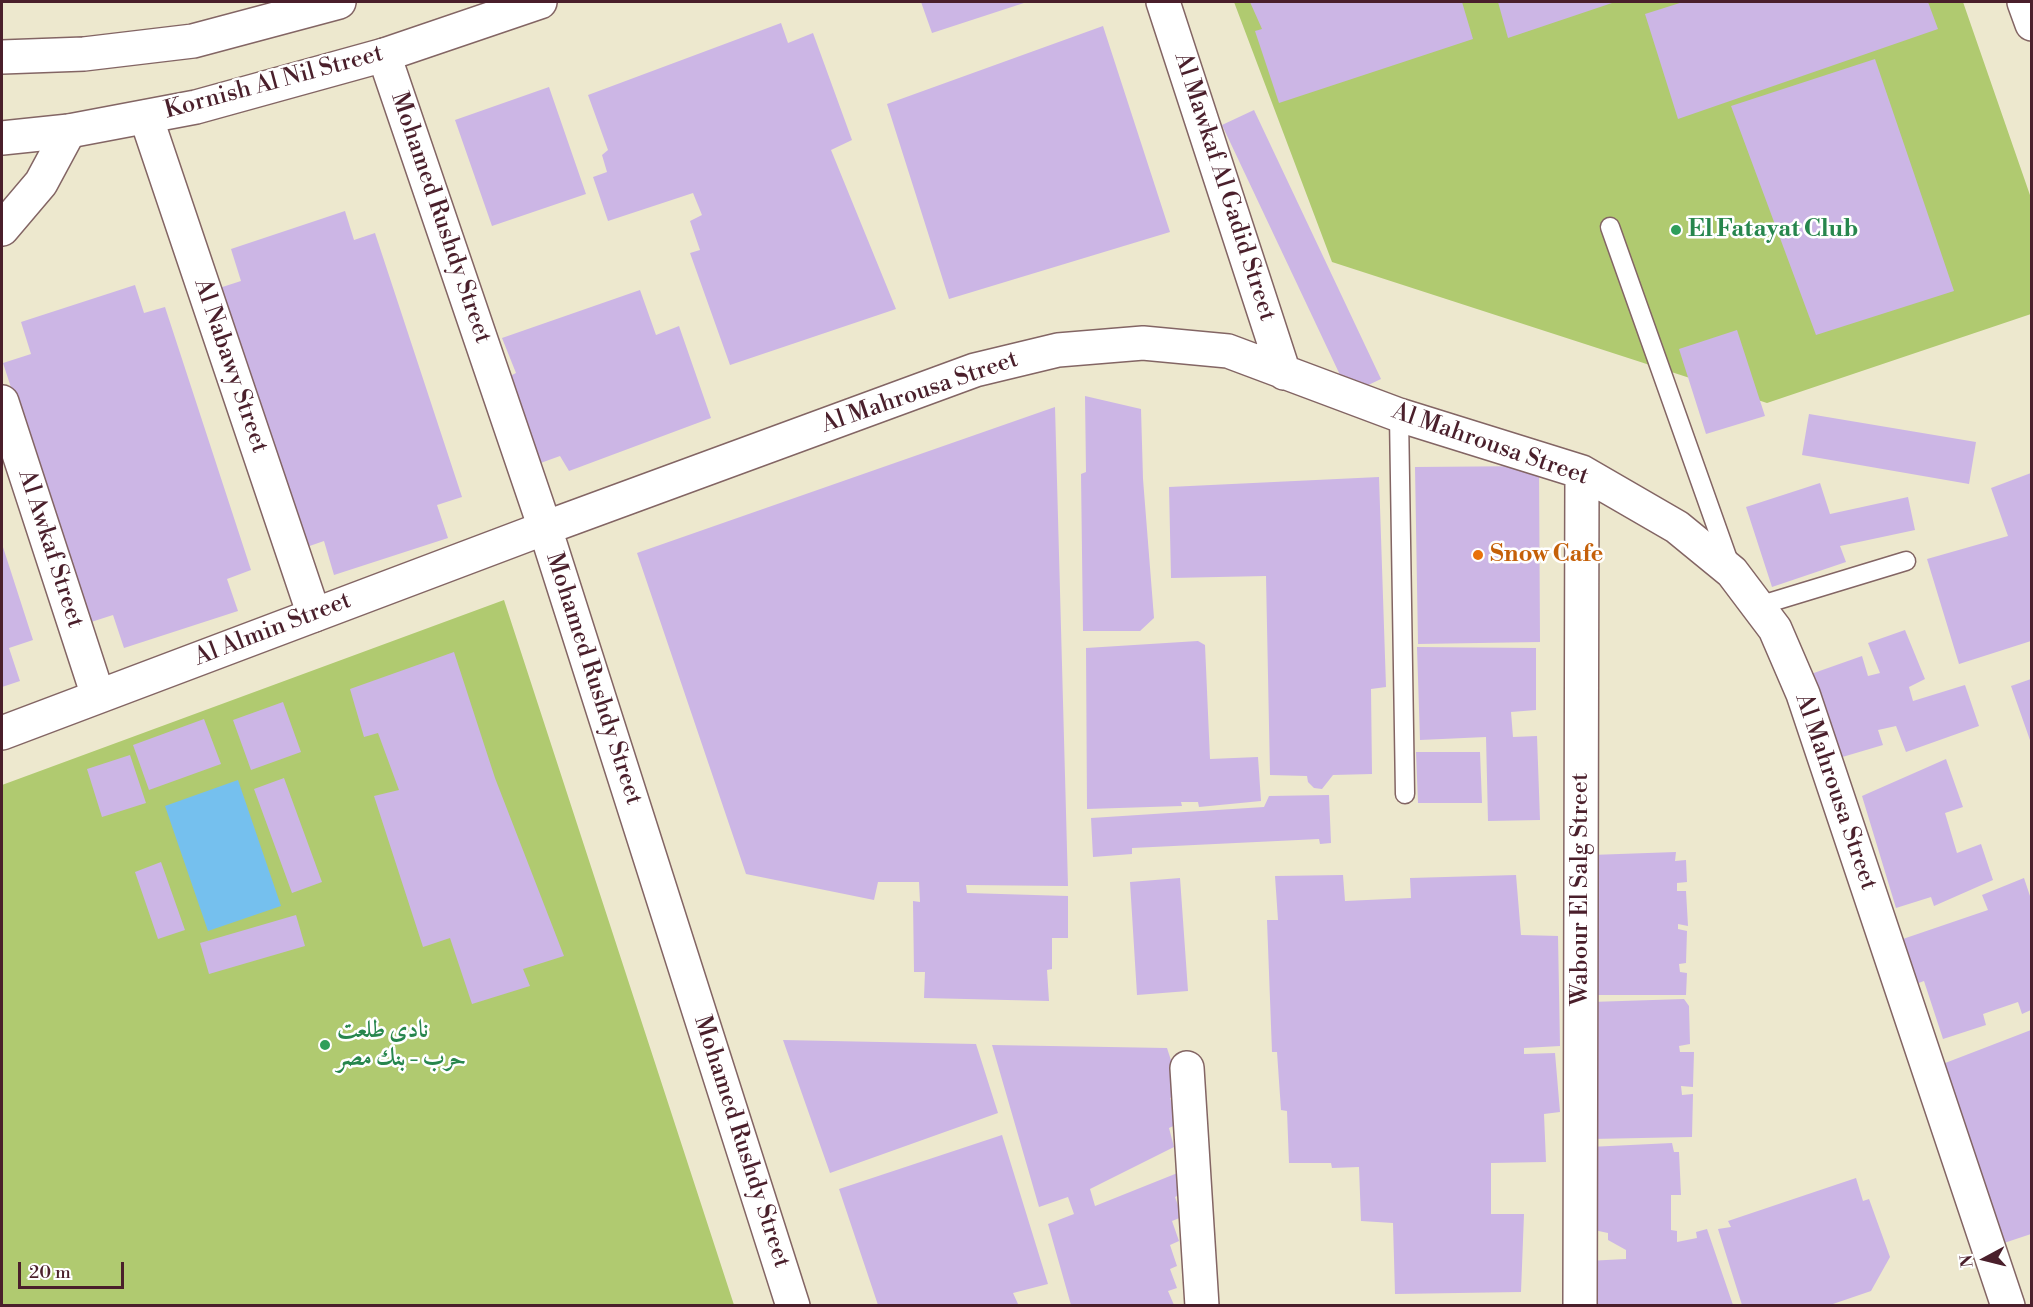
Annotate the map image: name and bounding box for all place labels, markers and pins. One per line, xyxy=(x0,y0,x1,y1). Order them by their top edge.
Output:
place label: El Fatayat Club xyxy=(1688,216,1858,244)
marker: El Fatayat Club xyxy=(1669,223,1683,237)
place label: Snow Cafe xyxy=(1490,541,1603,569)
marker: Snow Cafe xyxy=(1471,548,1485,562)
place label: نادى طلعت حرب - بنك مصر xyxy=(337,1017,466,1073)
marker: نادى طلعت حرب - بنك مصر xyxy=(318,1038,332,1052)

